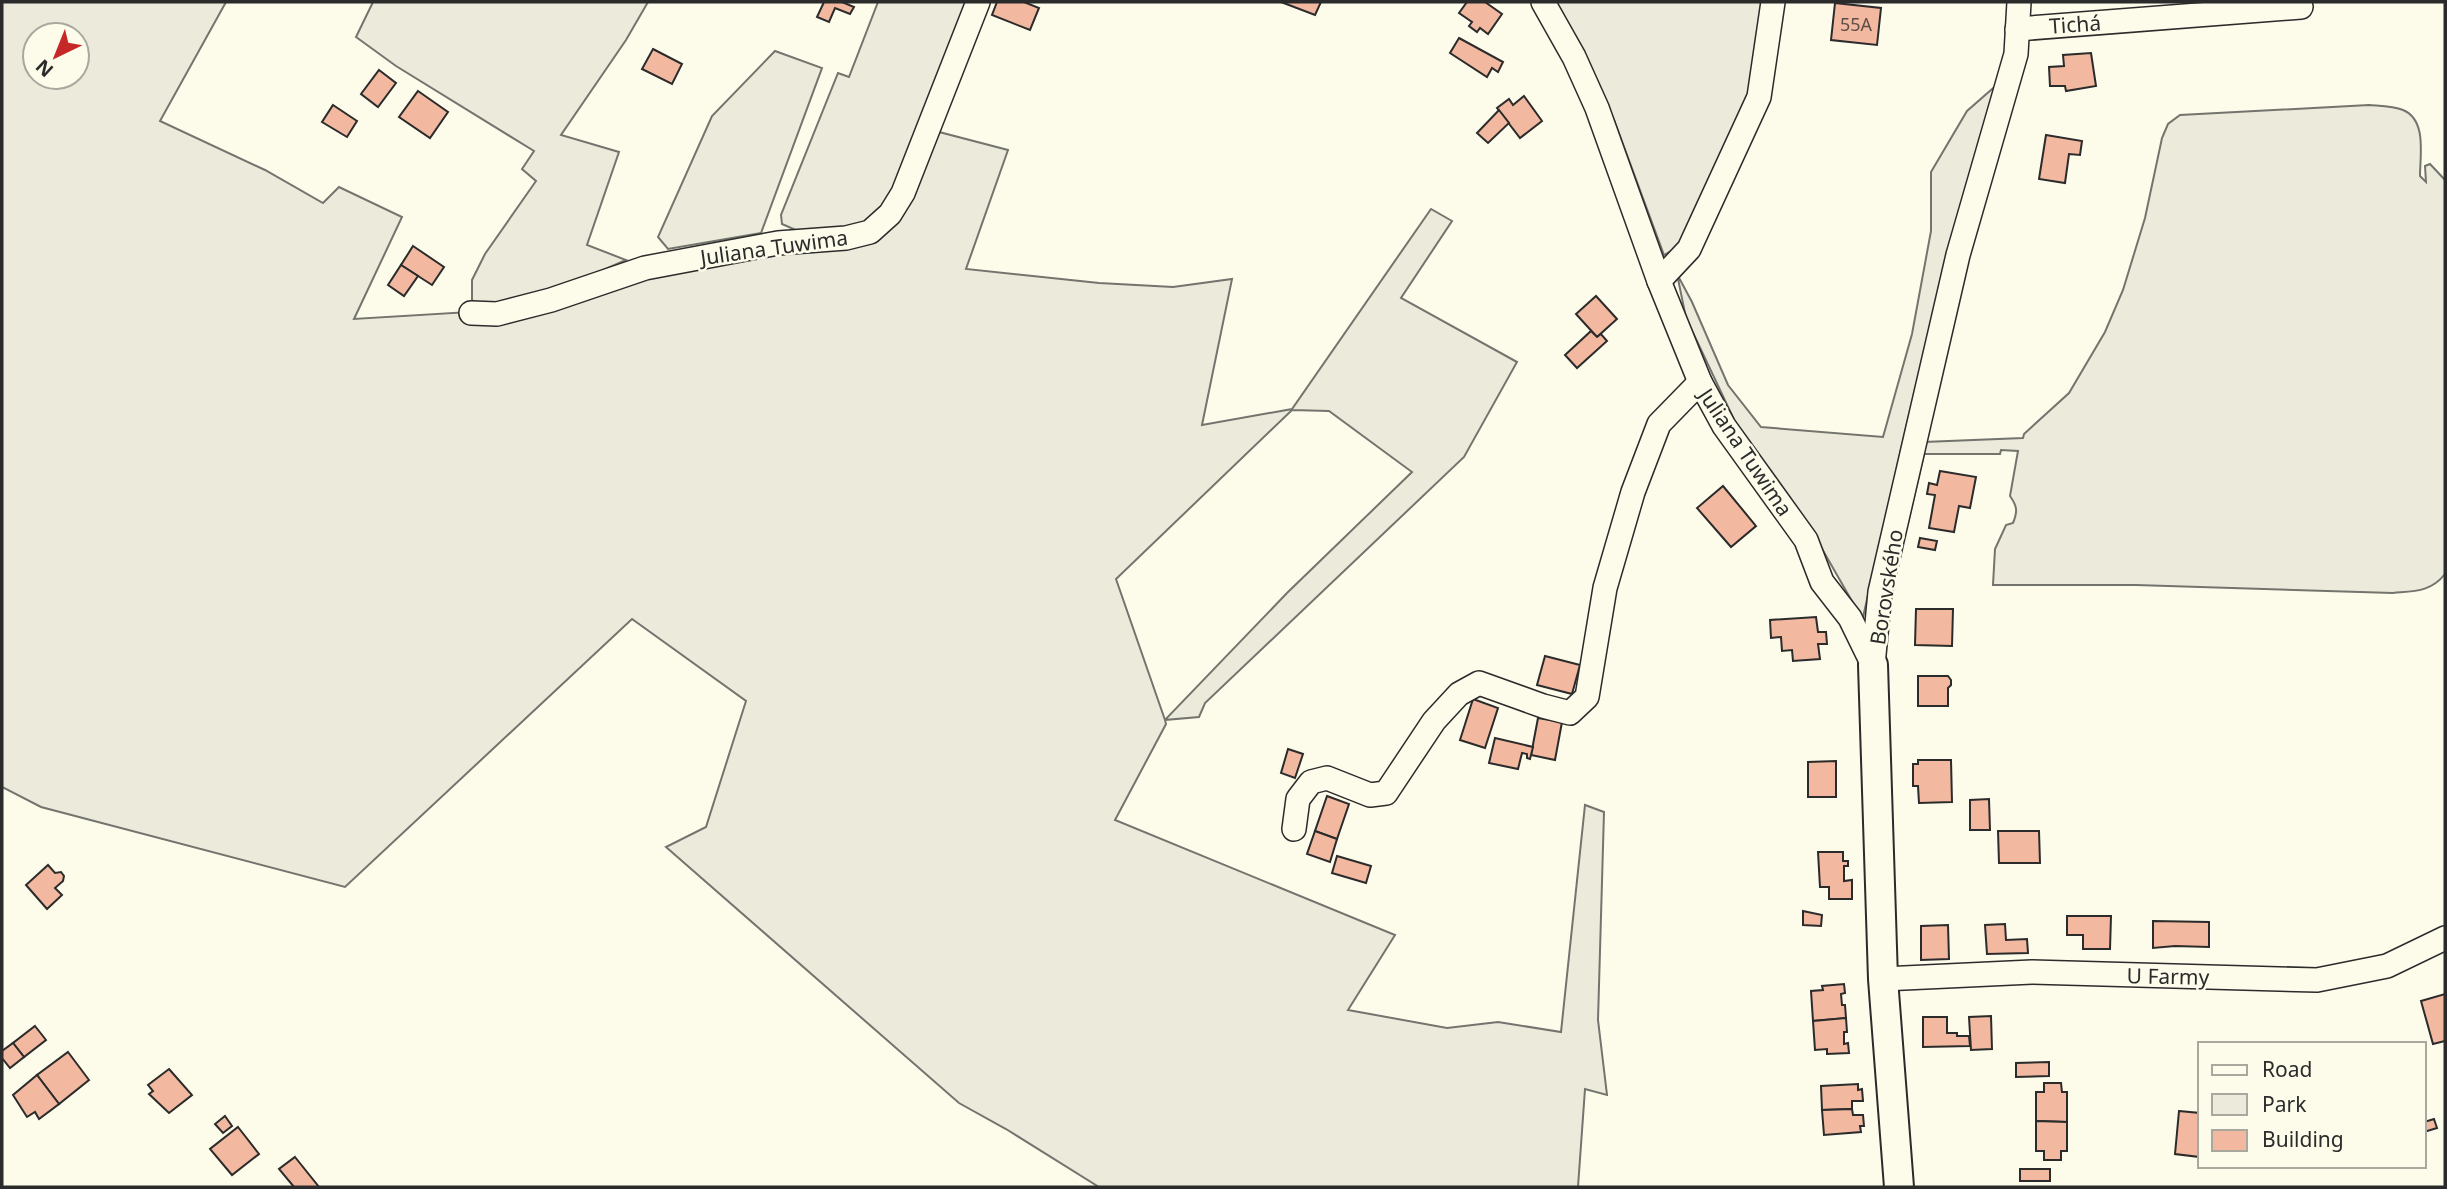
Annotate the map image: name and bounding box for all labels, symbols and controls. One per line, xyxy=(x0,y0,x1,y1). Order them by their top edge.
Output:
street label: Tichá xyxy=(2048,8,2102,40)
house number: 55A xyxy=(1840,12,1873,36)
north arrow xyxy=(21,21,91,91)
text: N xyxy=(30,54,59,83)
street label: Juliana Tuwima xyxy=(697,223,849,271)
street label: Juliana Tuwima xyxy=(1692,381,1799,521)
street label: Borovského xyxy=(1863,527,1909,647)
street label: U Farmy xyxy=(2127,961,2210,991)
legend xyxy=(2198,1042,2426,1168)
text: Road xyxy=(2262,1055,2312,1083)
text: Park xyxy=(2262,1090,2307,1118)
text: Building xyxy=(2262,1125,2344,1153)

